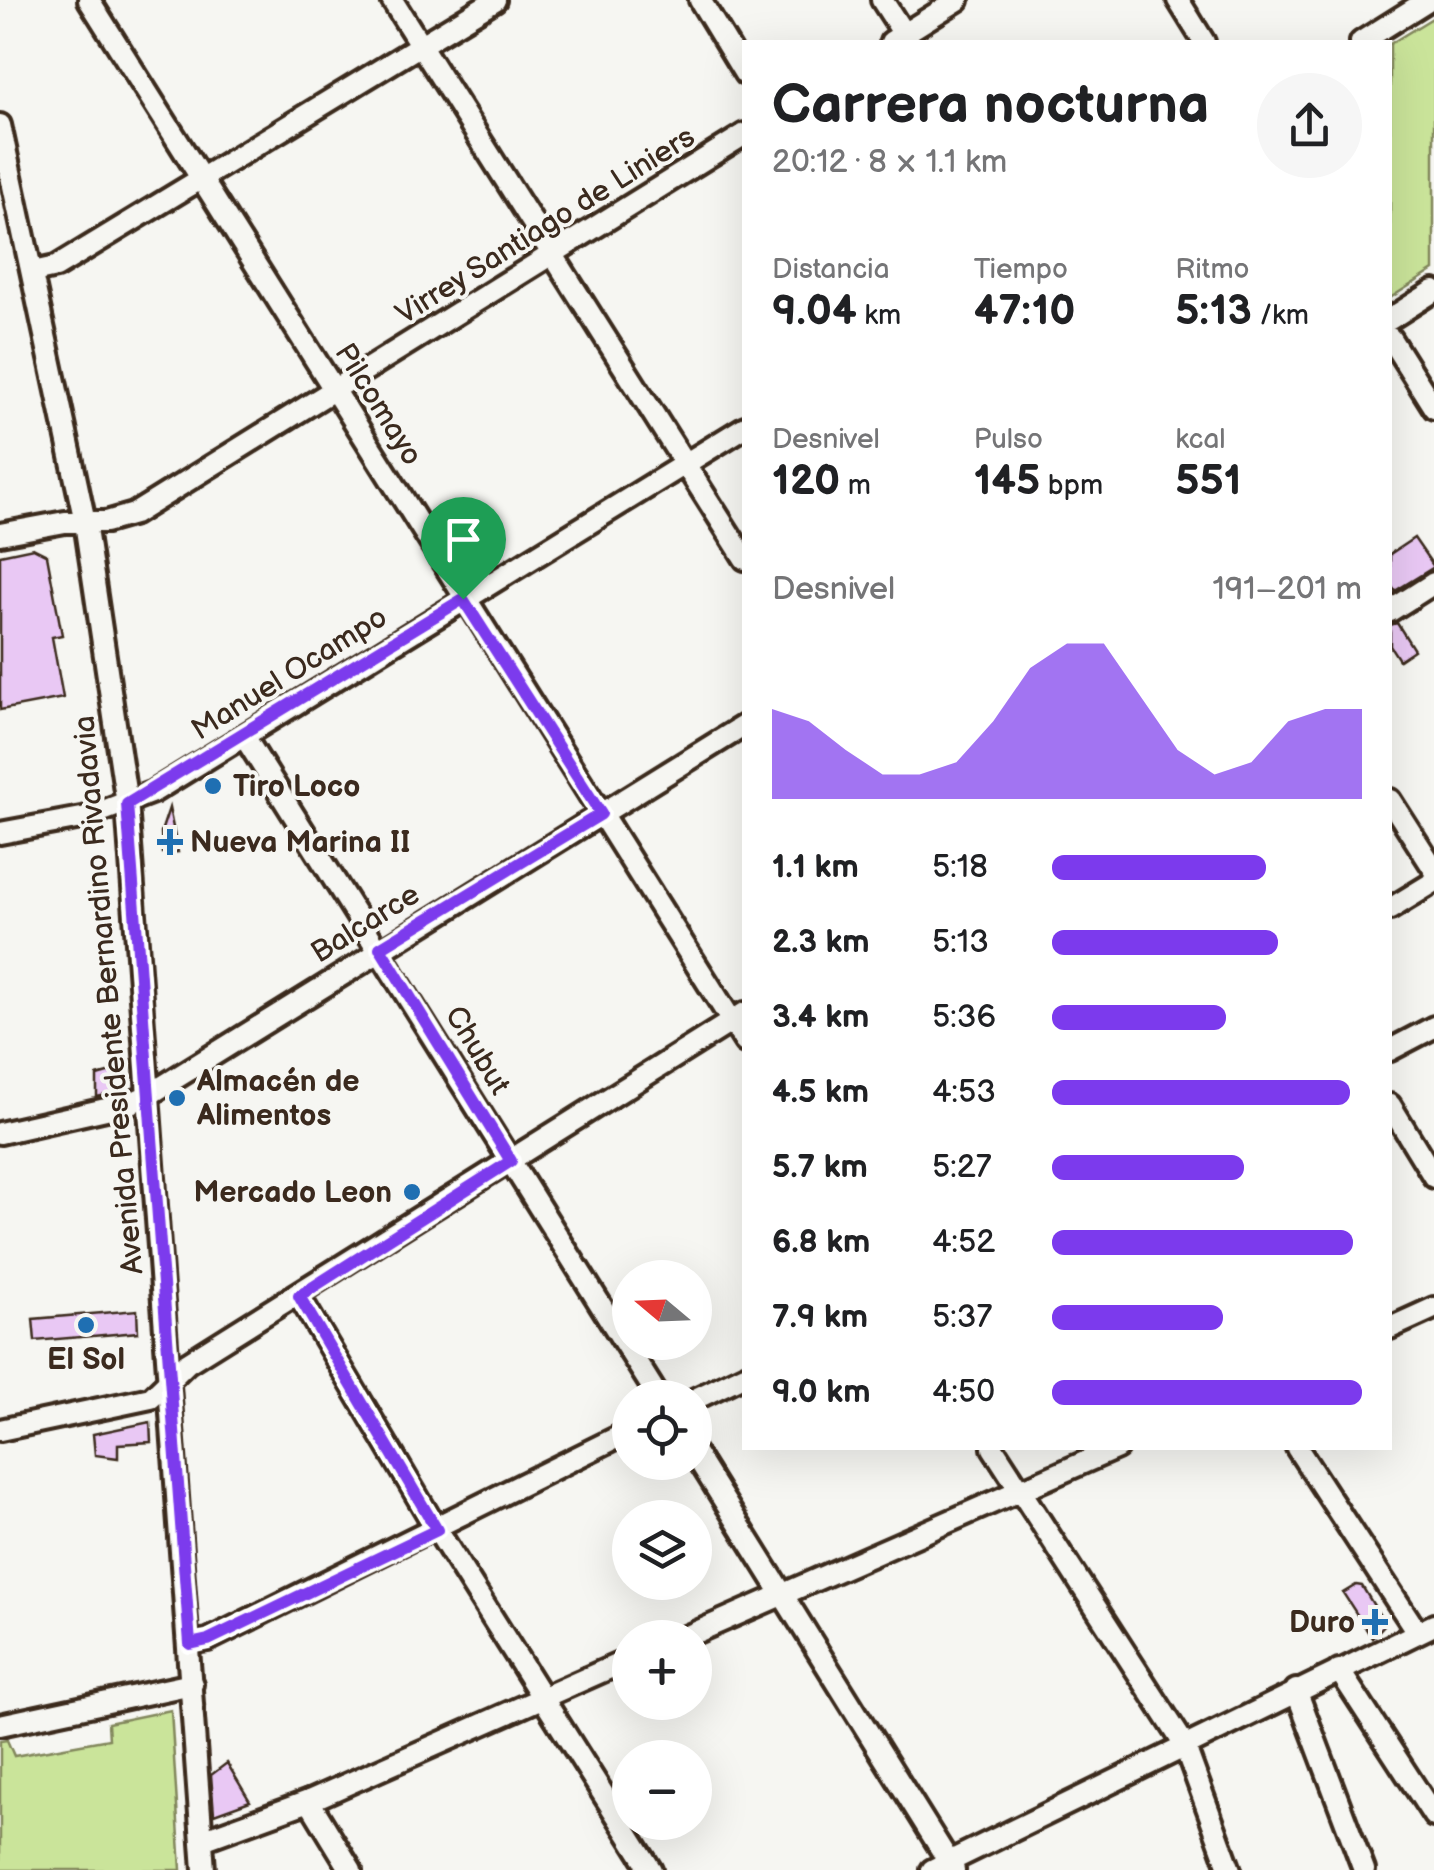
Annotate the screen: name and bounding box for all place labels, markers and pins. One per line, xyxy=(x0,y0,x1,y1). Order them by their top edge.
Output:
pin xyxy=(421,497,506,600)
place label: Tiro Loco xyxy=(233,769,360,805)
marker: Tiro Loco xyxy=(202,775,224,797)
place label: Nueva Marina II xyxy=(190,825,411,861)
marker: Nueva Marina II xyxy=(159,831,181,853)
place label: Almacén de Alimentos xyxy=(196,1064,359,1134)
marker: Almacén de Alimentos xyxy=(166,1087,188,1109)
place label: Mercado Leon xyxy=(193,1175,392,1211)
marker: Mercado Leon xyxy=(401,1181,423,1203)
marker: El Sol xyxy=(75,1314,97,1336)
place label: El Sol xyxy=(47,1342,125,1378)
place label: Duro xyxy=(1289,1605,1355,1641)
marker: Duro xyxy=(1364,1611,1386,1633)

